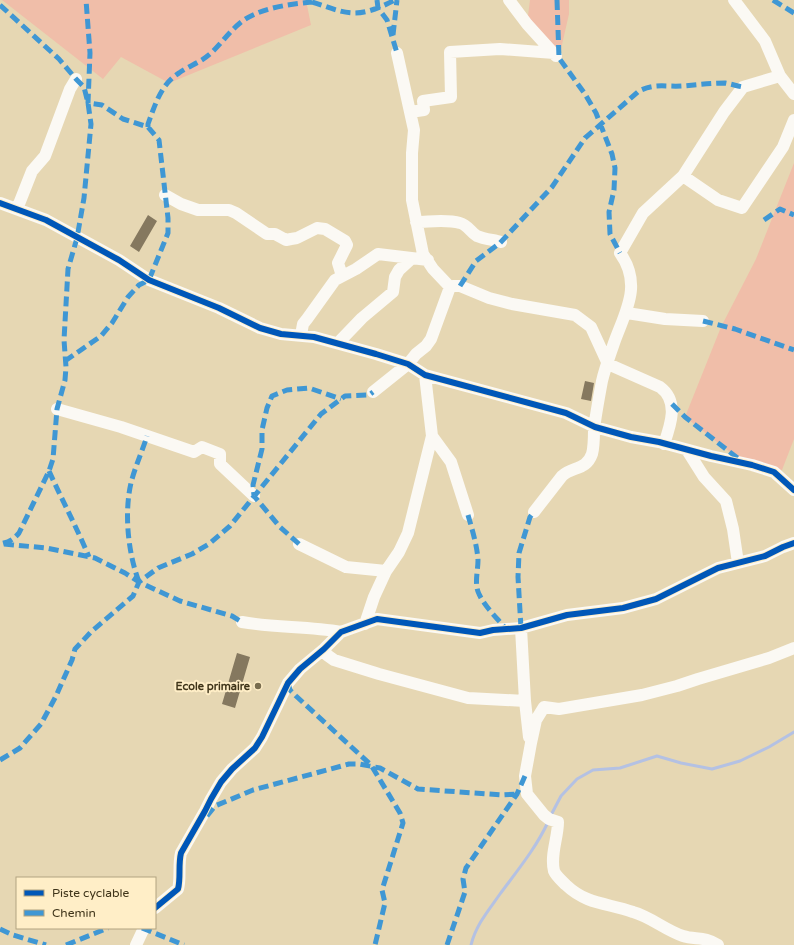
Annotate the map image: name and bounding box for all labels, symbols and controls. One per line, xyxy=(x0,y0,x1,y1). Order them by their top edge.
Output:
place label: Ecole primaire xyxy=(176,680,251,694)
marker: Ecole primaire xyxy=(253,681,263,691)
legend xyxy=(16,877,156,929)
text: Piste cyclable xyxy=(52,886,130,900)
text: Chemin xyxy=(52,906,96,920)

